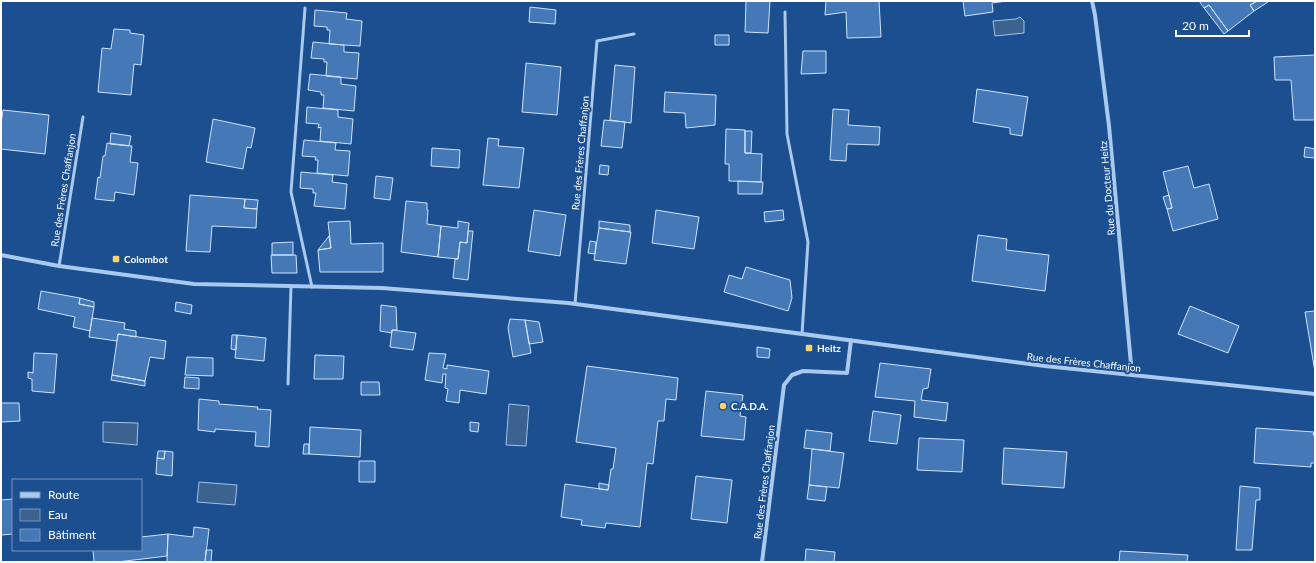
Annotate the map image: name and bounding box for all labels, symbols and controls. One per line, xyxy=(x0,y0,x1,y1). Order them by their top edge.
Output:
scale bar xyxy=(1176,12,1249,38)
text: 20 m xyxy=(1182,18,1209,33)
street label: Rue des Frères Chaffanjon xyxy=(569,95,591,211)
street label: Rue des Frères Chaffanjon xyxy=(48,132,78,248)
street label: Rue du Docteur Heitz xyxy=(1097,140,1117,236)
place label: Colombot xyxy=(124,253,168,265)
marker: Colombot xyxy=(111,254,121,264)
place label: Heitz xyxy=(817,342,841,354)
marker: Heitz xyxy=(804,343,814,353)
street label: Rue des Frères Chaffanjon xyxy=(1026,350,1142,374)
place label: C.A.D.A. xyxy=(731,400,768,412)
marker: C.A.D.A. xyxy=(718,401,728,411)
street label: Rue des Frères Chaffanjon xyxy=(751,424,777,540)
legend xyxy=(12,479,142,551)
text: Route xyxy=(48,487,79,502)
text: Eau xyxy=(48,507,68,522)
text: Bâtiment xyxy=(48,527,97,542)

